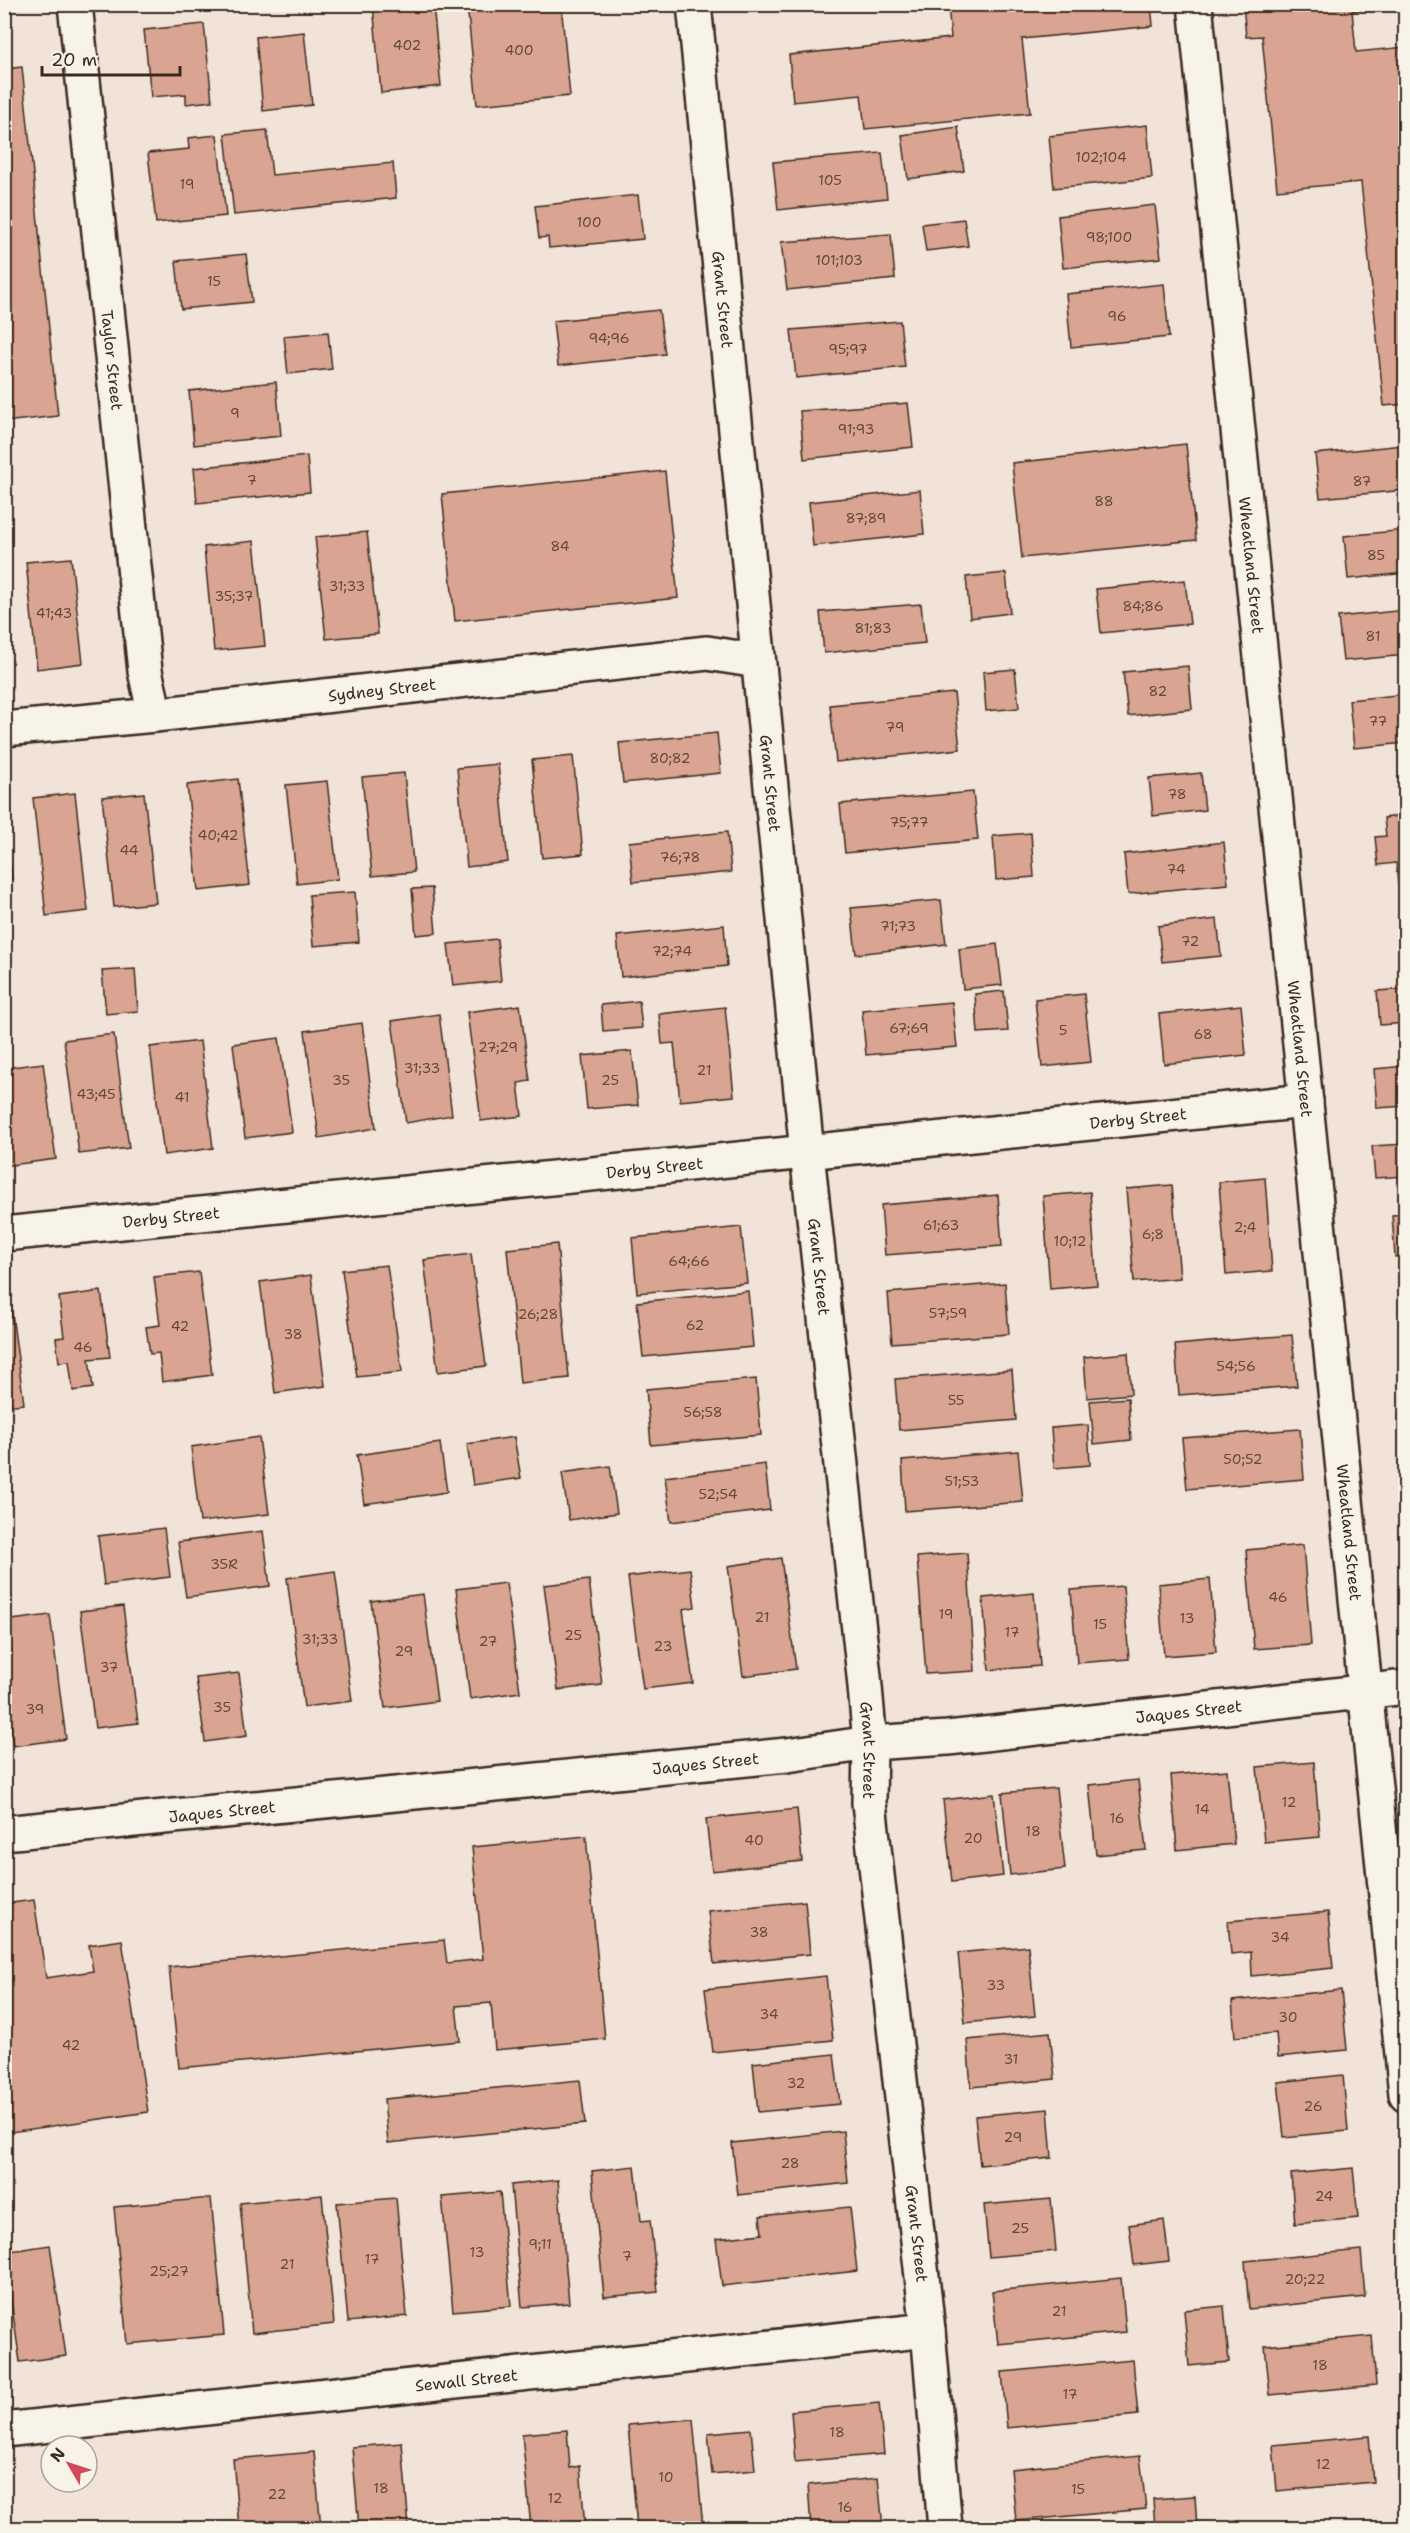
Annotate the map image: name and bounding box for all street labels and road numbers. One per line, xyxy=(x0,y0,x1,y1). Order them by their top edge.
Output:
street label: Grant Street xyxy=(707,250,738,349)
street label: Taylor Street xyxy=(96,309,128,411)
street label: Wheatland Street xyxy=(1234,496,1269,635)
street label: Sydney Street xyxy=(327,674,437,706)
street label: Grant Street xyxy=(755,734,785,833)
street label: Wheatland Street xyxy=(1283,979,1317,1118)
street label: Derby Street xyxy=(1089,1103,1188,1134)
street label: Derby Street xyxy=(605,1153,704,1183)
street label: Derby Street xyxy=(122,1202,221,1233)
street label: Grant Street xyxy=(803,1217,835,1317)
street label: Wheatland Street xyxy=(1331,1463,1366,1602)
street label: Jaques Street xyxy=(1134,1695,1243,1728)
street label: Grant Street xyxy=(855,1700,880,1799)
street label: Jaques Street xyxy=(651,1748,760,1779)
street label: Jaques Street xyxy=(168,1796,276,1828)
street label: Grant Street xyxy=(901,2184,933,2283)
street label: Sewall Street xyxy=(414,2364,519,2396)

